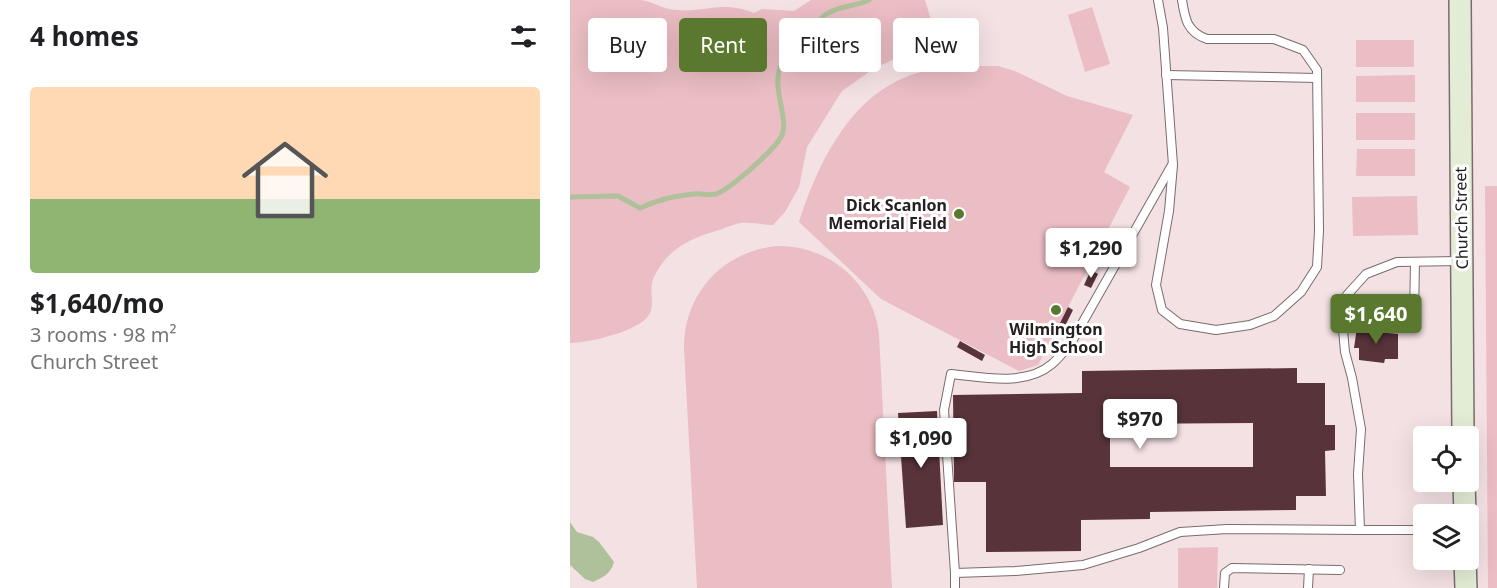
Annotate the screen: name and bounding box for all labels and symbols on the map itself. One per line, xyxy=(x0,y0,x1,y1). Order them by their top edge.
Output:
street label: Church Street xyxy=(1449,166,1473,269)
place label: Dick Scanlon Memorial Field xyxy=(828,194,947,234)
marker: Dick Scanlon Memorial Field xyxy=(952,207,966,221)
pin: $1,290 xyxy=(1042,228,1140,279)
pin: $1,640 xyxy=(1327,294,1425,345)
marker: Wilmington High School xyxy=(1049,303,1063,317)
place label: Wilmington High School xyxy=(1009,318,1103,358)
pin: $970 xyxy=(1104,399,1176,450)
pin: $1,090 xyxy=(872,418,970,469)

